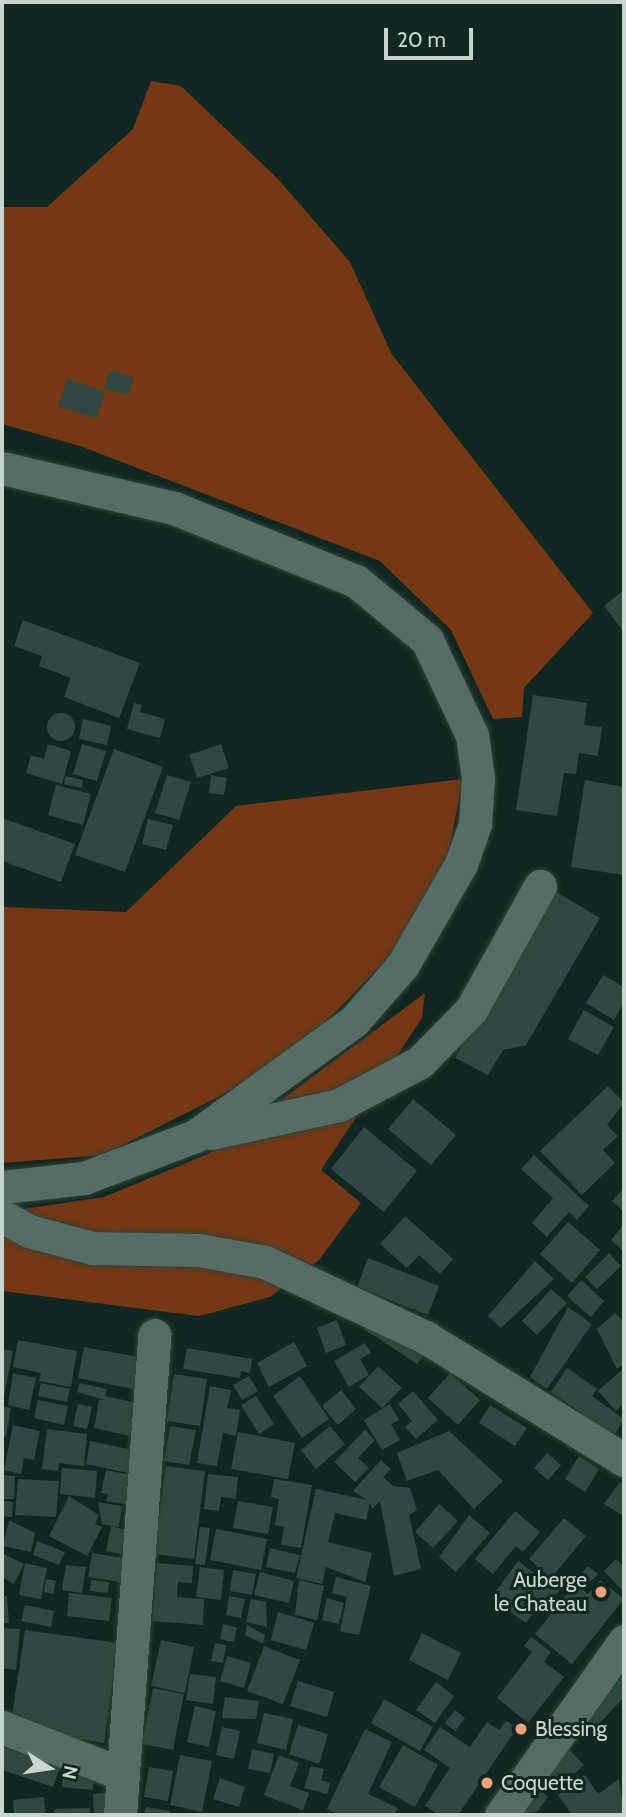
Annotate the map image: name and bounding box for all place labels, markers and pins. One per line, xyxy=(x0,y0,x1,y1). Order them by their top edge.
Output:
place label: Auberge le Chateau xyxy=(494,1567,587,1617)
marker: Auberge le Chateau xyxy=(593,1584,609,1600)
place label: Blessing xyxy=(535,1716,607,1742)
marker: Blessing xyxy=(513,1721,529,1737)
place label: Coquette xyxy=(501,1770,583,1796)
marker: Coquette xyxy=(479,1775,495,1791)

